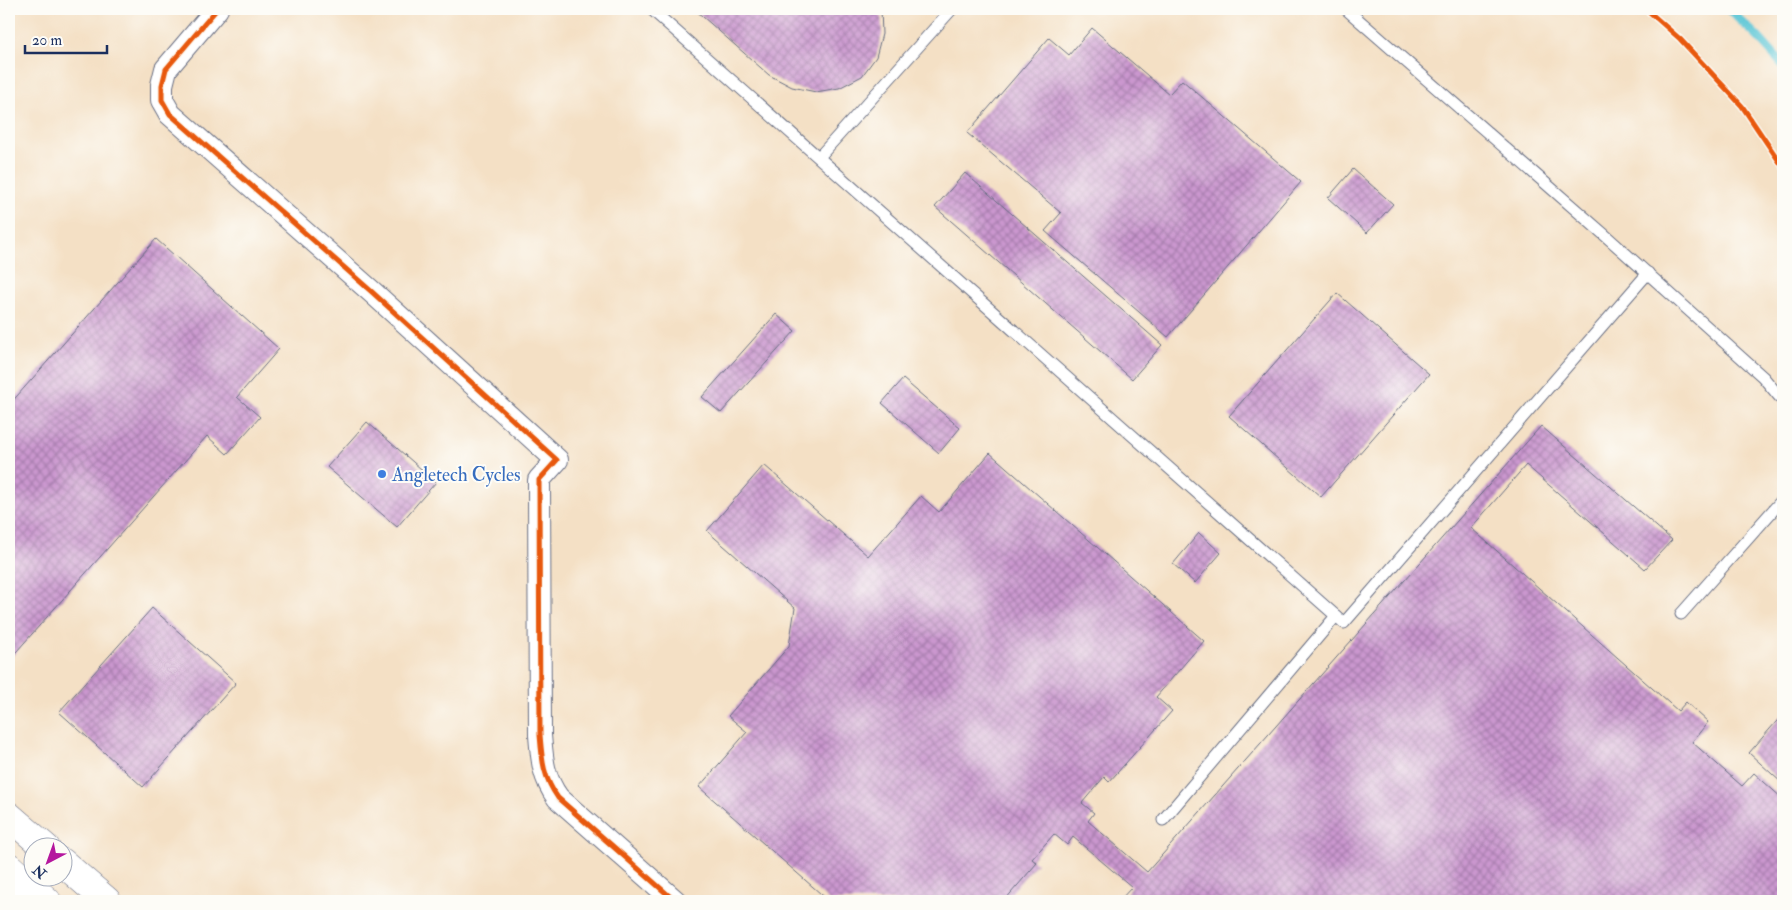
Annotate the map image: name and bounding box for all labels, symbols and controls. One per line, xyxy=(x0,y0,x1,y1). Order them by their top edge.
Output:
scale bar xyxy=(25,22,108,54)
text: 20 m xyxy=(32,31,62,50)
place label: Angletech Cycles xyxy=(391,463,521,487)
marker: Angletech Cycles xyxy=(376,468,388,480)
north arrow xyxy=(22,838,72,888)
text: N xyxy=(29,861,51,883)

